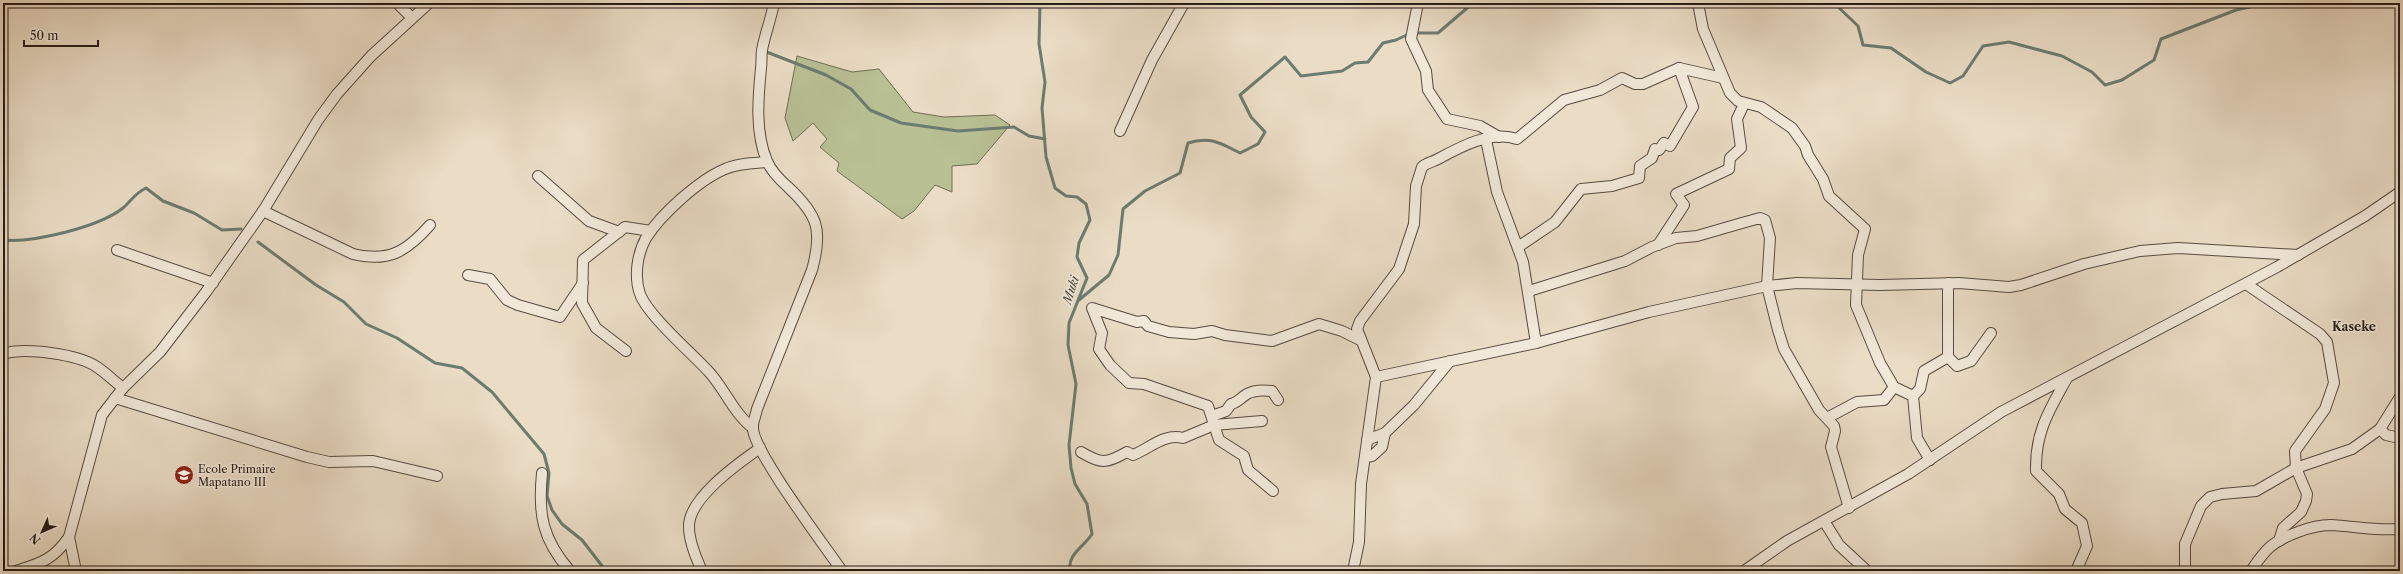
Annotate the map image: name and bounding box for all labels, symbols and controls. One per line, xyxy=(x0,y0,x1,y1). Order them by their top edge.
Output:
scale bar xyxy=(24,22,98,48)
text: 50 m xyxy=(30,28,59,43)
water label: Muki xyxy=(1058,273,1082,308)
district label: Kaseke xyxy=(2332,319,2376,334)
place label: Ecole Primaire Mapatano III xyxy=(198,462,276,489)
school or university icon: Ecole Primaire Mapatano III xyxy=(173,464,195,486)
north arrow xyxy=(22,512,62,552)
text: N xyxy=(26,530,43,547)

